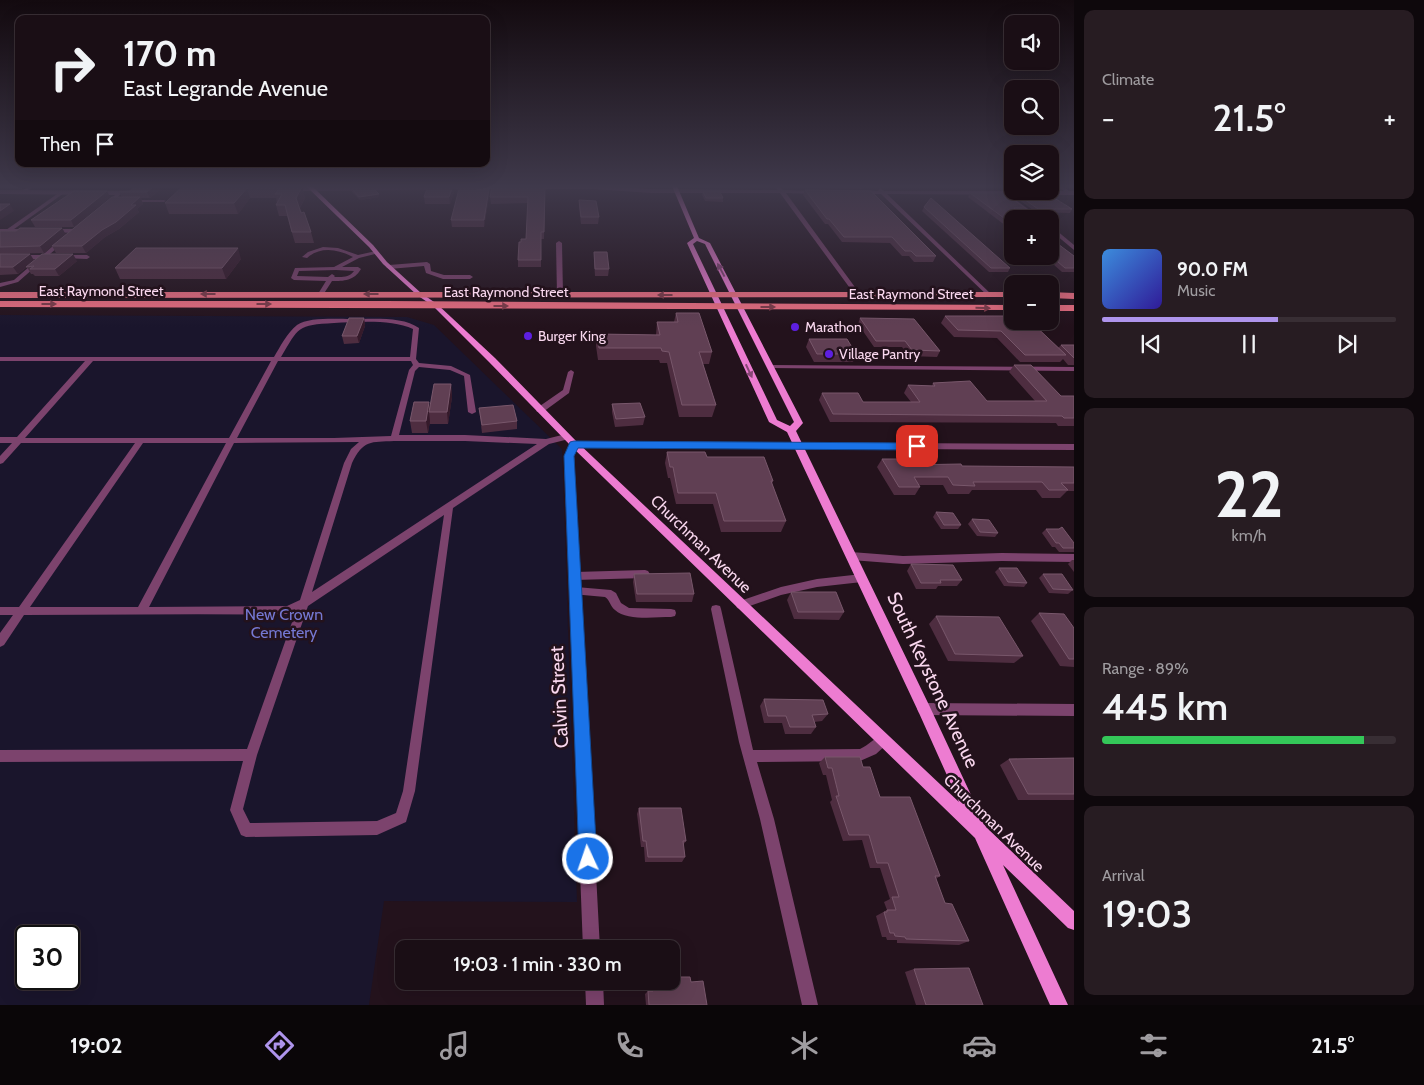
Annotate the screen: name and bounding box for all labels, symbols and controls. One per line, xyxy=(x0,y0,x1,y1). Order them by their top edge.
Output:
map controls xyxy=(1004,15,1059,330)
button: sound xyxy=(1004,15,1059,70)
text: 170 m xyxy=(123,32,216,75)
icon: right xyxy=(40,35,105,100)
text: Climate xyxy=(1102,70,1154,89)
text: East Legrande Avenue xyxy=(123,75,328,102)
button: search xyxy=(1004,80,1059,135)
text: 21.5° xyxy=(1212,94,1286,141)
text: − xyxy=(1102,101,1114,135)
text: + xyxy=(1384,101,1396,135)
icon: arrive xyxy=(91,130,119,158)
text: Then xyxy=(40,133,81,156)
button: layers xyxy=(1004,145,1059,200)
button: + xyxy=(1004,210,1059,265)
text: 90.0 FM xyxy=(1177,258,1248,281)
one-way arrow xyxy=(717,263,725,278)
button: − xyxy=(1004,275,1059,330)
text: Music xyxy=(1177,281,1215,300)
street label: East Raymond Street xyxy=(39,282,164,300)
street label: East Raymond Street xyxy=(444,283,569,301)
street label: East Raymond Street xyxy=(849,285,974,303)
one-way arrow xyxy=(200,290,216,298)
one-way arrow xyxy=(362,290,378,298)
one-way arrow xyxy=(657,291,673,299)
one-way arrow xyxy=(41,300,57,308)
one-way arrow xyxy=(256,300,272,308)
one-way arrow xyxy=(493,302,509,310)
one-way arrow xyxy=(761,303,777,311)
one-way arrow xyxy=(976,304,992,312)
place label: Marathon xyxy=(805,318,862,336)
marker: Marathon xyxy=(789,321,801,333)
place label: Burger King xyxy=(538,327,607,345)
marker: Burger King xyxy=(522,330,534,342)
icon: previous xyxy=(1137,330,1165,358)
icon: pause xyxy=(1235,330,1263,358)
icon: next xyxy=(1333,330,1361,358)
place label: Village Pantry xyxy=(839,345,920,363)
marker: Village Pantry xyxy=(823,348,835,360)
one-way arrow xyxy=(746,364,754,378)
pin xyxy=(896,425,938,467)
icon: arrive xyxy=(903,432,931,460)
text: 22 xyxy=(1215,454,1283,533)
street label: Churchman Avenue xyxy=(647,491,755,597)
text: km/h xyxy=(1231,526,1267,545)
street label: South Keystone Avenue xyxy=(882,588,984,772)
park label: New Crown Cemetery xyxy=(245,605,323,642)
street label: Calvin Street xyxy=(545,645,573,749)
text: Range · 89% xyxy=(1102,659,1189,678)
text: 445 km xyxy=(1102,683,1228,730)
street label: Churchman Avenue xyxy=(940,770,1048,876)
position arrow xyxy=(561,832,613,884)
text: Arrival xyxy=(1102,866,1145,885)
text: 19:03 xyxy=(1102,890,1192,937)
speed limit sign: 30 xyxy=(15,925,80,990)
text: 19:03 · 1 min · 330 m xyxy=(453,953,622,976)
icon: directions xyxy=(262,1028,297,1063)
icon: music xyxy=(437,1028,472,1063)
icon: phone xyxy=(612,1028,647,1063)
icon: climate xyxy=(787,1028,822,1063)
icon: car xyxy=(962,1028,997,1063)
icon: filters xyxy=(1136,1028,1171,1063)
text: 19:02 xyxy=(70,1032,122,1059)
text: 21.5° xyxy=(1311,1032,1354,1059)

